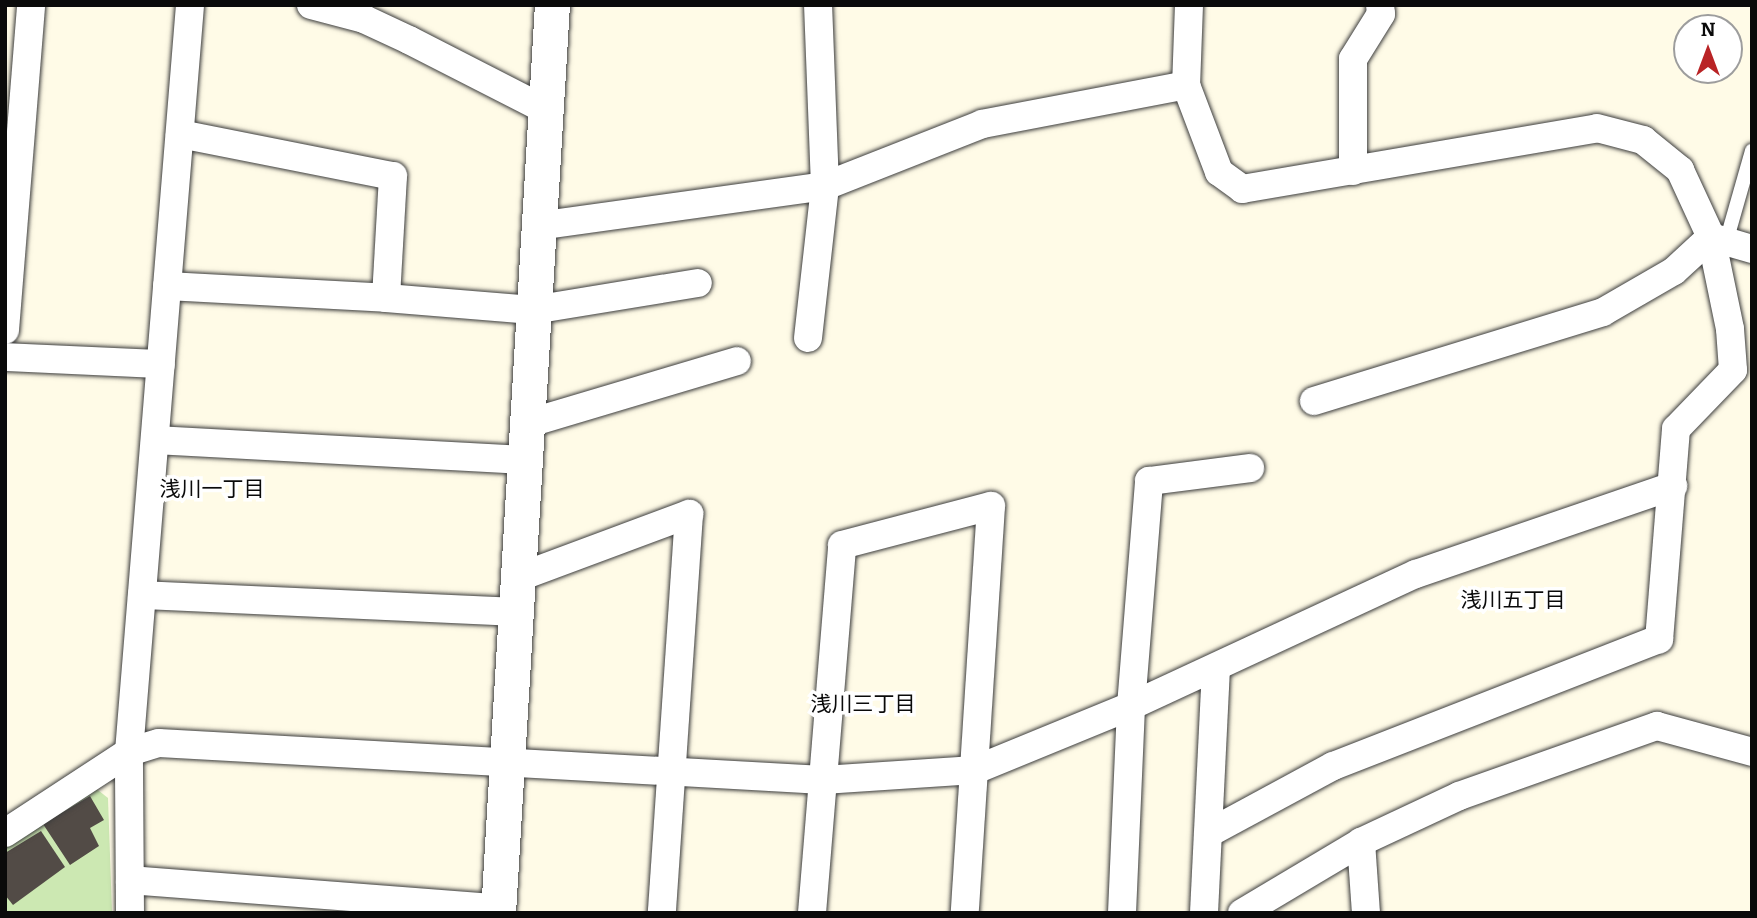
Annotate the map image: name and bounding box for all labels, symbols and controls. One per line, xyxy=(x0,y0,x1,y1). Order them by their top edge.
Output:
north arrow xyxy=(1673,14,1743,84)
text: N xyxy=(1701,18,1715,41)
district label: 浅川一丁目 xyxy=(160,476,264,502)
district label: 浅川五丁目 xyxy=(1461,587,1565,613)
district label: 浅川三丁目 xyxy=(811,691,915,717)

